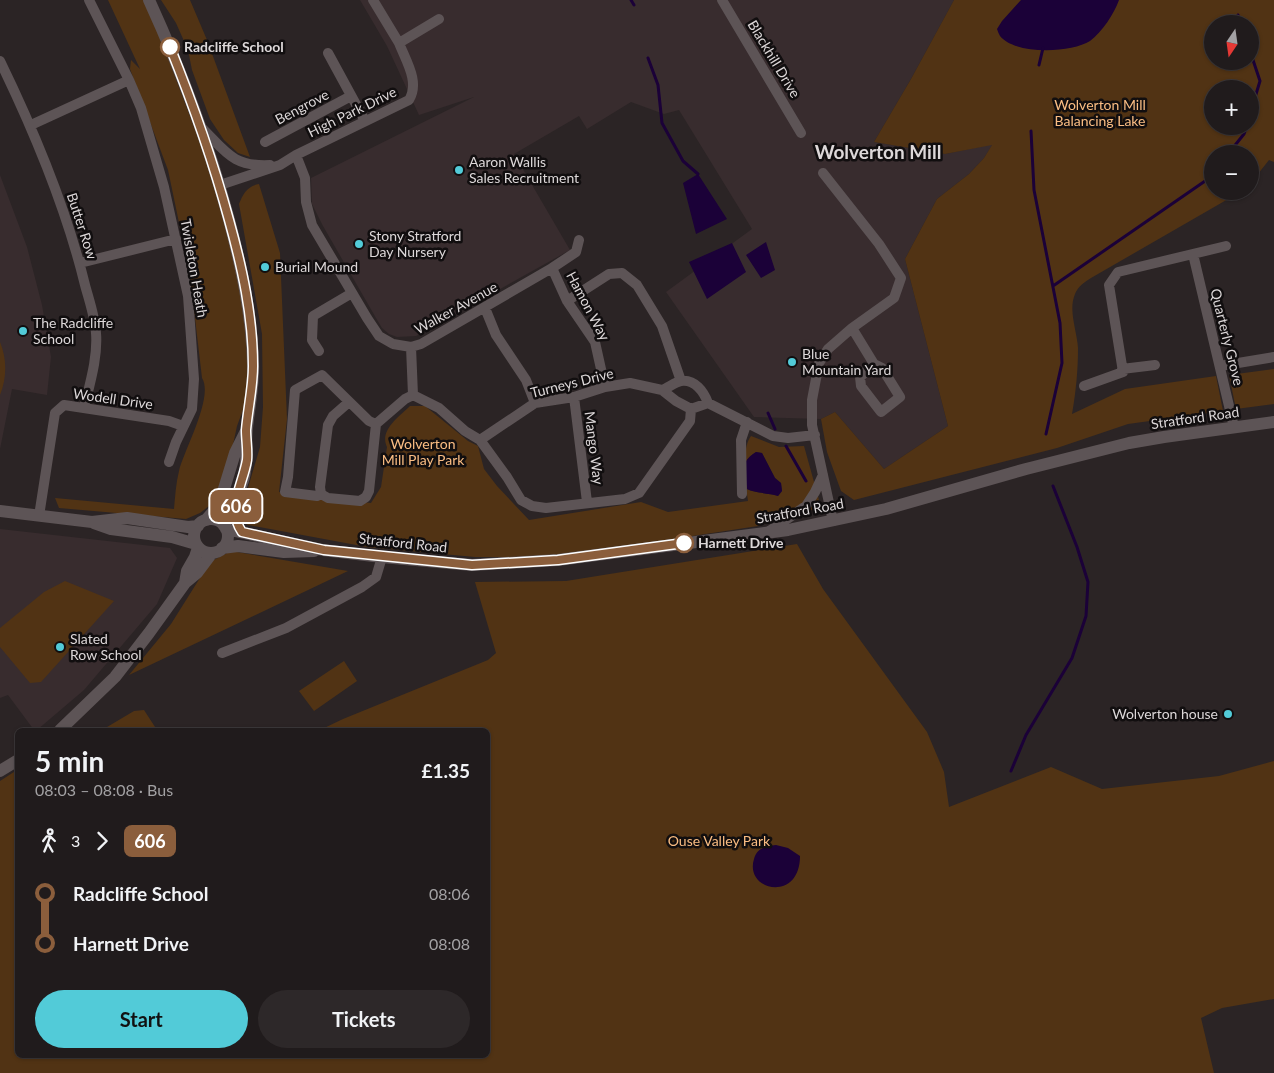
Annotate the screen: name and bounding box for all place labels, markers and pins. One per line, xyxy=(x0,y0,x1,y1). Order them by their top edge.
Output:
marker: Radcliffe School xyxy=(160,37,180,57)
place label: Radcliffe School xyxy=(184,38,284,55)
place label: Aaron Wallis Sales Recruitment xyxy=(469,153,579,186)
marker: Aaron Wallis Sales Recruitment xyxy=(453,164,465,176)
place label: Stony Stratford Day Nursery xyxy=(369,227,461,260)
marker: Stony Stratford Day Nursery xyxy=(353,238,365,250)
place label: Burial Mound xyxy=(275,258,358,275)
marker: Burial Mound xyxy=(259,261,271,273)
place label: The Radcliffe School xyxy=(33,314,113,347)
marker: The Radcliffe School xyxy=(17,325,29,337)
place label: Blue Mountain Yard xyxy=(802,345,891,378)
marker: Blue Mountain Yard xyxy=(786,356,798,368)
marker: Harnett Drive xyxy=(674,533,694,553)
place label: Harnett Drive xyxy=(698,534,784,551)
place label: Slated Row School xyxy=(70,630,142,663)
marker: Slated Row School xyxy=(54,641,66,653)
place label: Wolverton house xyxy=(1112,705,1218,722)
marker: Wolverton house xyxy=(1222,708,1234,720)

